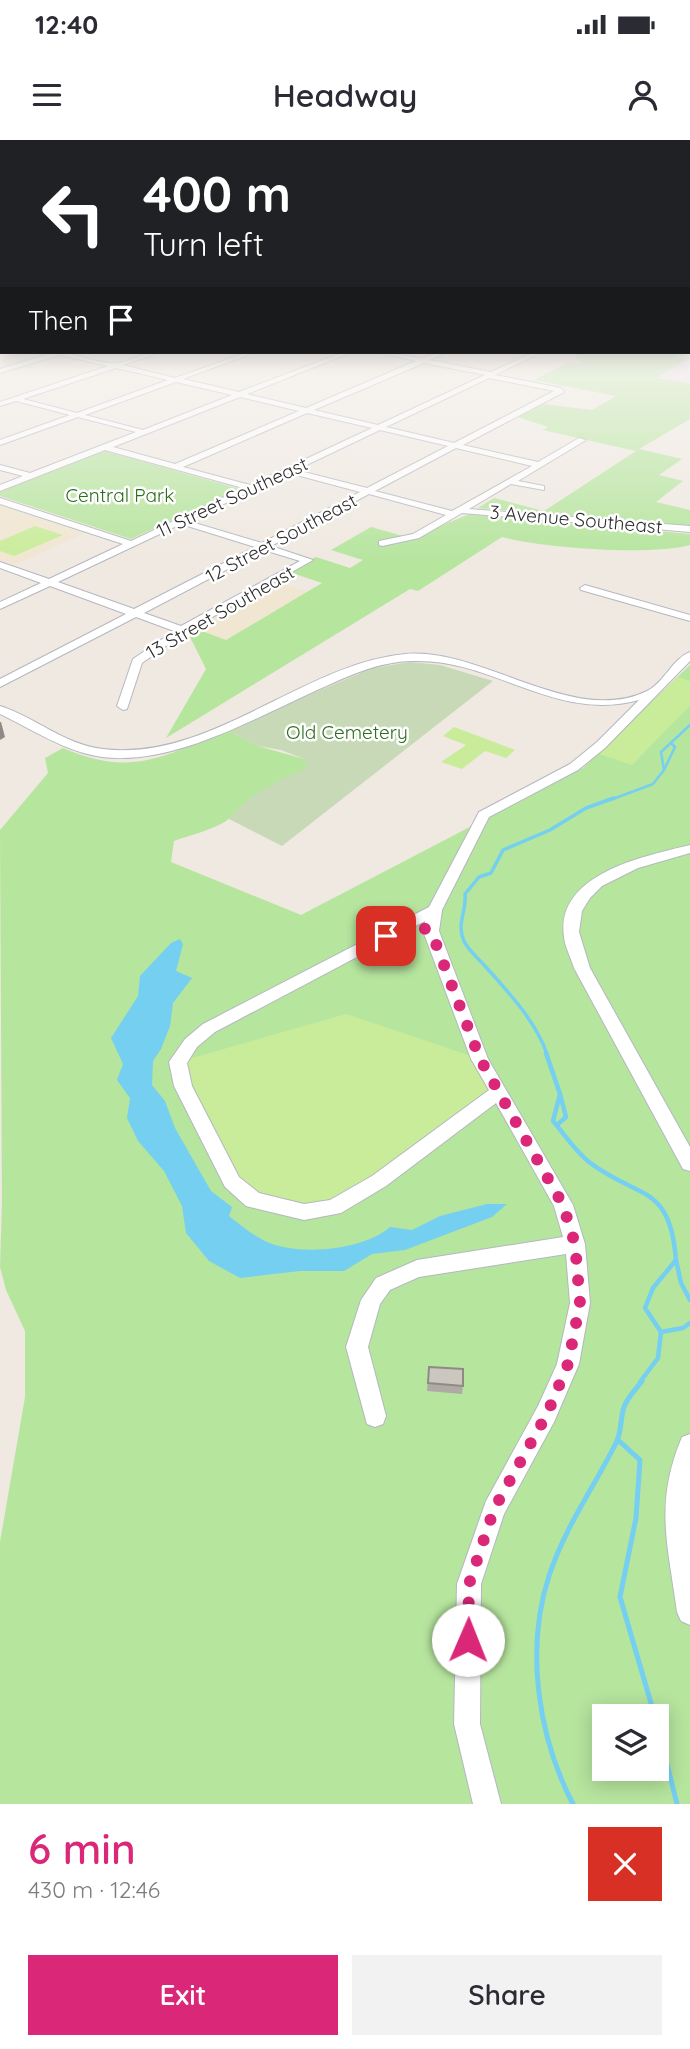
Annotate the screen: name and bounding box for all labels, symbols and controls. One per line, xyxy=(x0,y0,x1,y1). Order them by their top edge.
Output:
text: 12:40 xyxy=(35,8,98,41)
text: Headway xyxy=(273,75,417,115)
icon: menu xyxy=(28,76,66,114)
icon: person xyxy=(624,76,662,114)
text: 400 m xyxy=(143,163,291,224)
icon: left xyxy=(28,168,119,259)
text: Turn left xyxy=(143,224,264,264)
icon: arrive xyxy=(102,301,140,339)
text: Then xyxy=(28,304,88,337)
street label: 11 Street Southeast xyxy=(152,451,312,543)
park label: Central Park xyxy=(66,483,174,507)
street label: 12 Street Southeast xyxy=(201,488,361,588)
street label: 3 Avenue Southeast xyxy=(489,499,663,539)
street label: 13 Street Southeast xyxy=(142,560,298,664)
park label: Old Cemetery xyxy=(286,720,408,744)
pin xyxy=(356,906,416,966)
icon: arrive xyxy=(367,917,405,955)
position arrow xyxy=(431,1603,505,1677)
map controls xyxy=(592,1704,669,1781)
button: layers xyxy=(592,1704,669,1781)
text: 6 min xyxy=(28,1822,136,1875)
button: close xyxy=(588,1827,662,1901)
text: 430 m · 12:46 xyxy=(28,1875,160,1904)
button: Exit xyxy=(28,1955,338,2035)
button: Share xyxy=(352,1955,662,2035)

